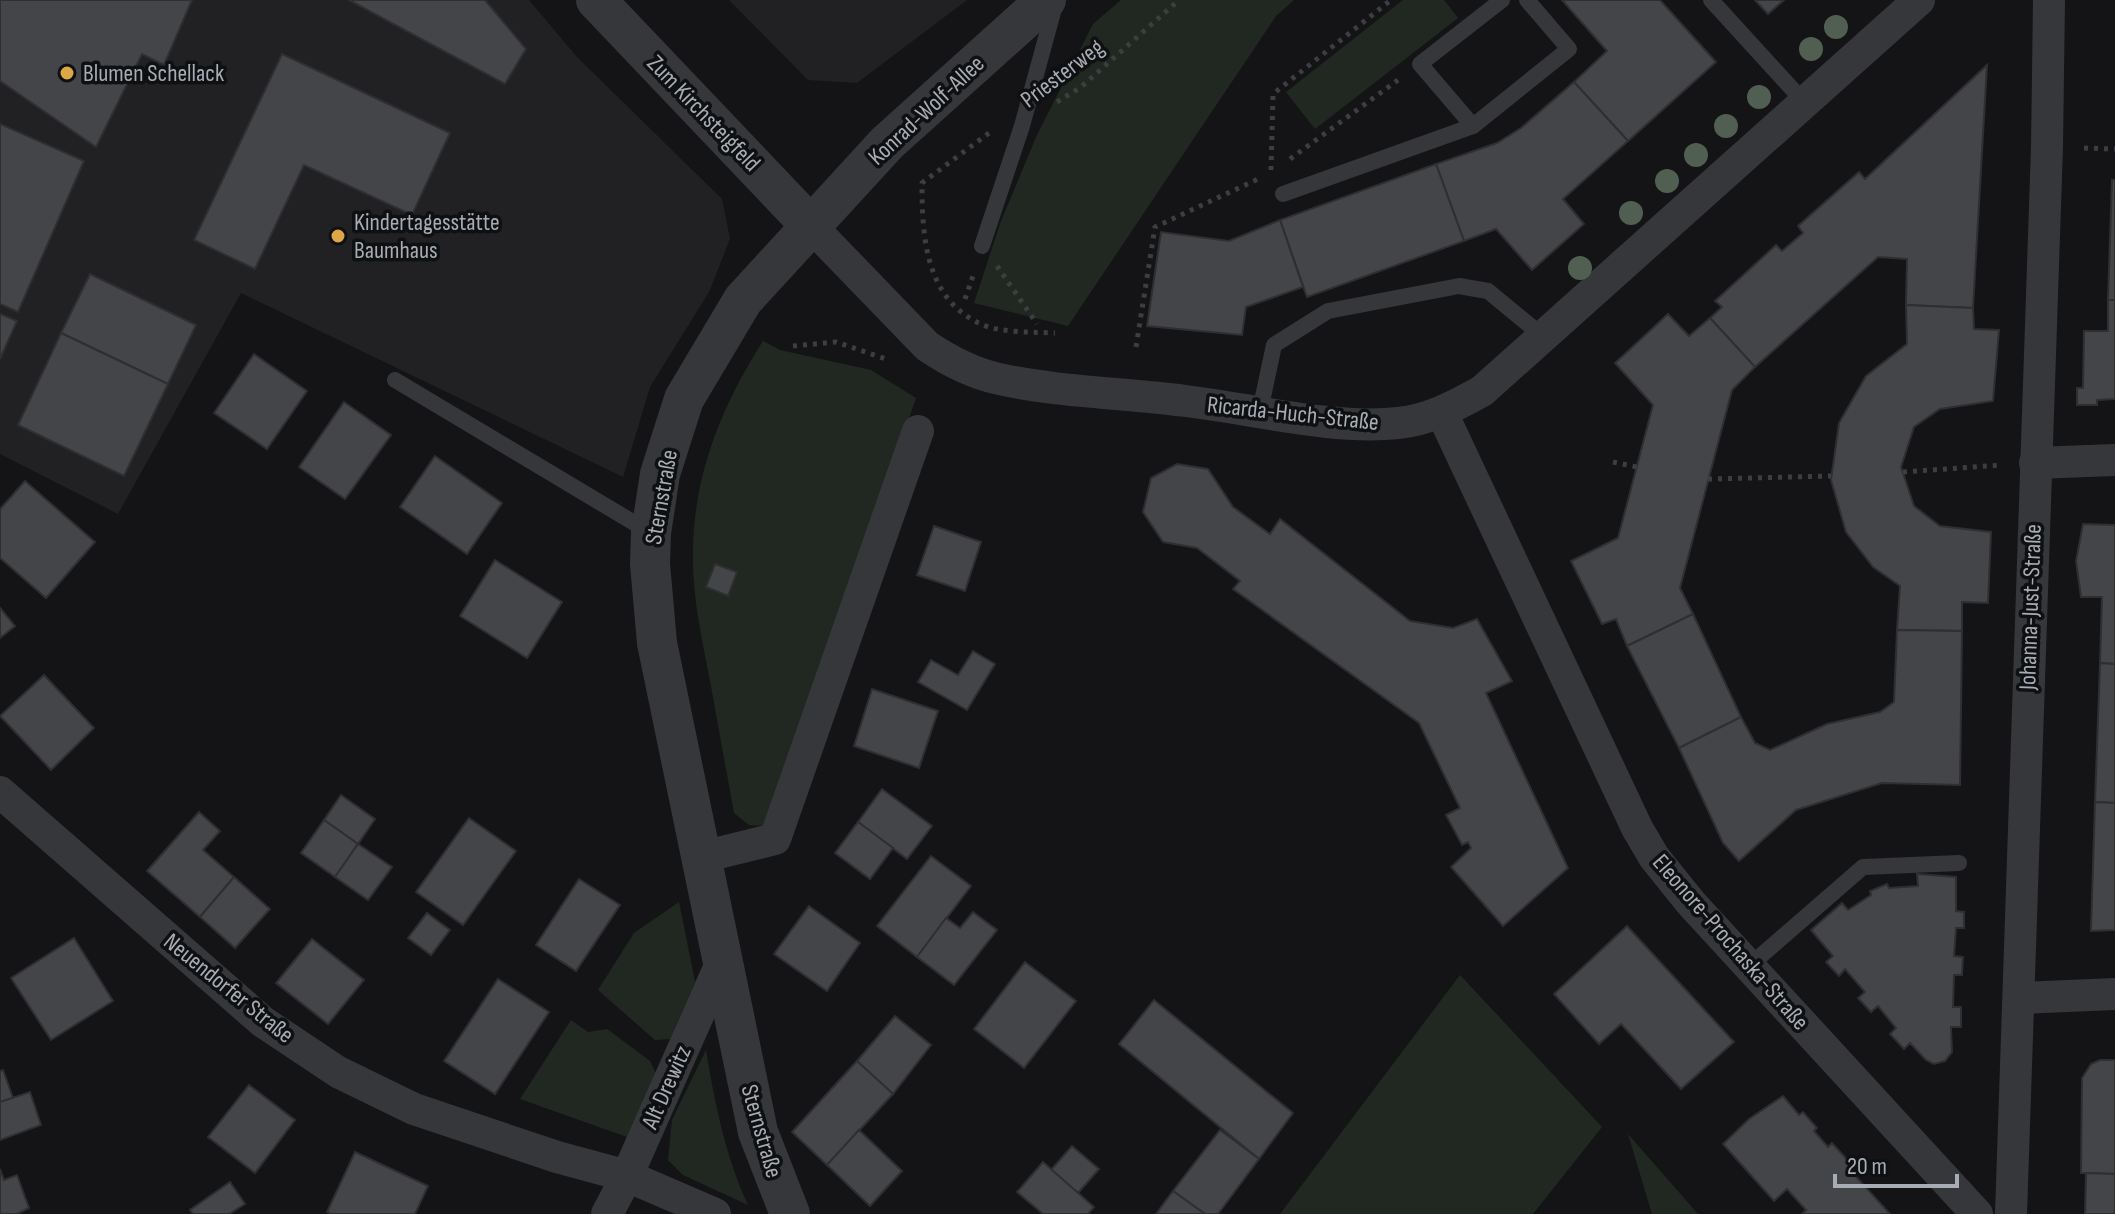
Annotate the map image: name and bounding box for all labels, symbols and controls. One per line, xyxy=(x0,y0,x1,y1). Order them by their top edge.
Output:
street label: Priesterweg xyxy=(1015,33,1110,114)
street label: Zum Kirchsteigfeld xyxy=(641,49,766,178)
street label: Konrad-Wolf-Allee xyxy=(862,49,990,171)
place label: Blumen Schellack xyxy=(83,59,224,88)
marker: Blumen Schellack xyxy=(58,64,76,82)
place label: Kindertagesstätte Baumhaus xyxy=(354,208,500,265)
marker: Kindertagesstätte Baumhaus xyxy=(329,227,347,245)
street label: Ricarda-Huch-Straße xyxy=(1206,390,1380,437)
street label: Sternstraße xyxy=(639,447,684,547)
street label: Johanna-Just-Straße xyxy=(2013,524,2048,691)
street label: Eleonore-Prochaska-Straße xyxy=(1646,848,1815,1036)
street label: Neuendorfer Straße xyxy=(158,927,300,1050)
street label: Alt Drewitz xyxy=(635,1041,698,1134)
street label: Sternstraße xyxy=(734,1081,789,1181)
scale bar xyxy=(1835,1138,1957,1188)
text: 20 m xyxy=(1847,1152,1887,1181)

